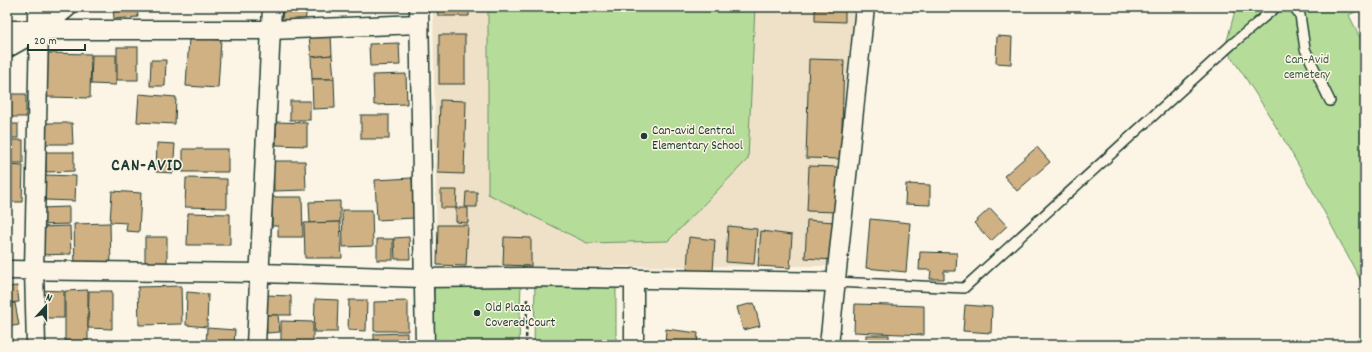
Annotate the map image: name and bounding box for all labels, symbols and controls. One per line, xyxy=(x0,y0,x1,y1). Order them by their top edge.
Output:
scale bar xyxy=(28,26,85,52)
text: 20 m xyxy=(34,33,57,50)
park label: Can-Avid cemetery xyxy=(1284,51,1331,85)
place label: Can-avid Central Elementary School xyxy=(652,122,743,156)
marker: Can-avid Central Elementary School xyxy=(639,131,649,141)
district label: CAN-AVID xyxy=(111,155,183,179)
north arrow xyxy=(26,286,66,326)
text: N xyxy=(43,290,55,307)
place label: Old Plaza Covered Court xyxy=(485,299,556,333)
marker: Old Plaza Covered Court xyxy=(472,308,482,318)

